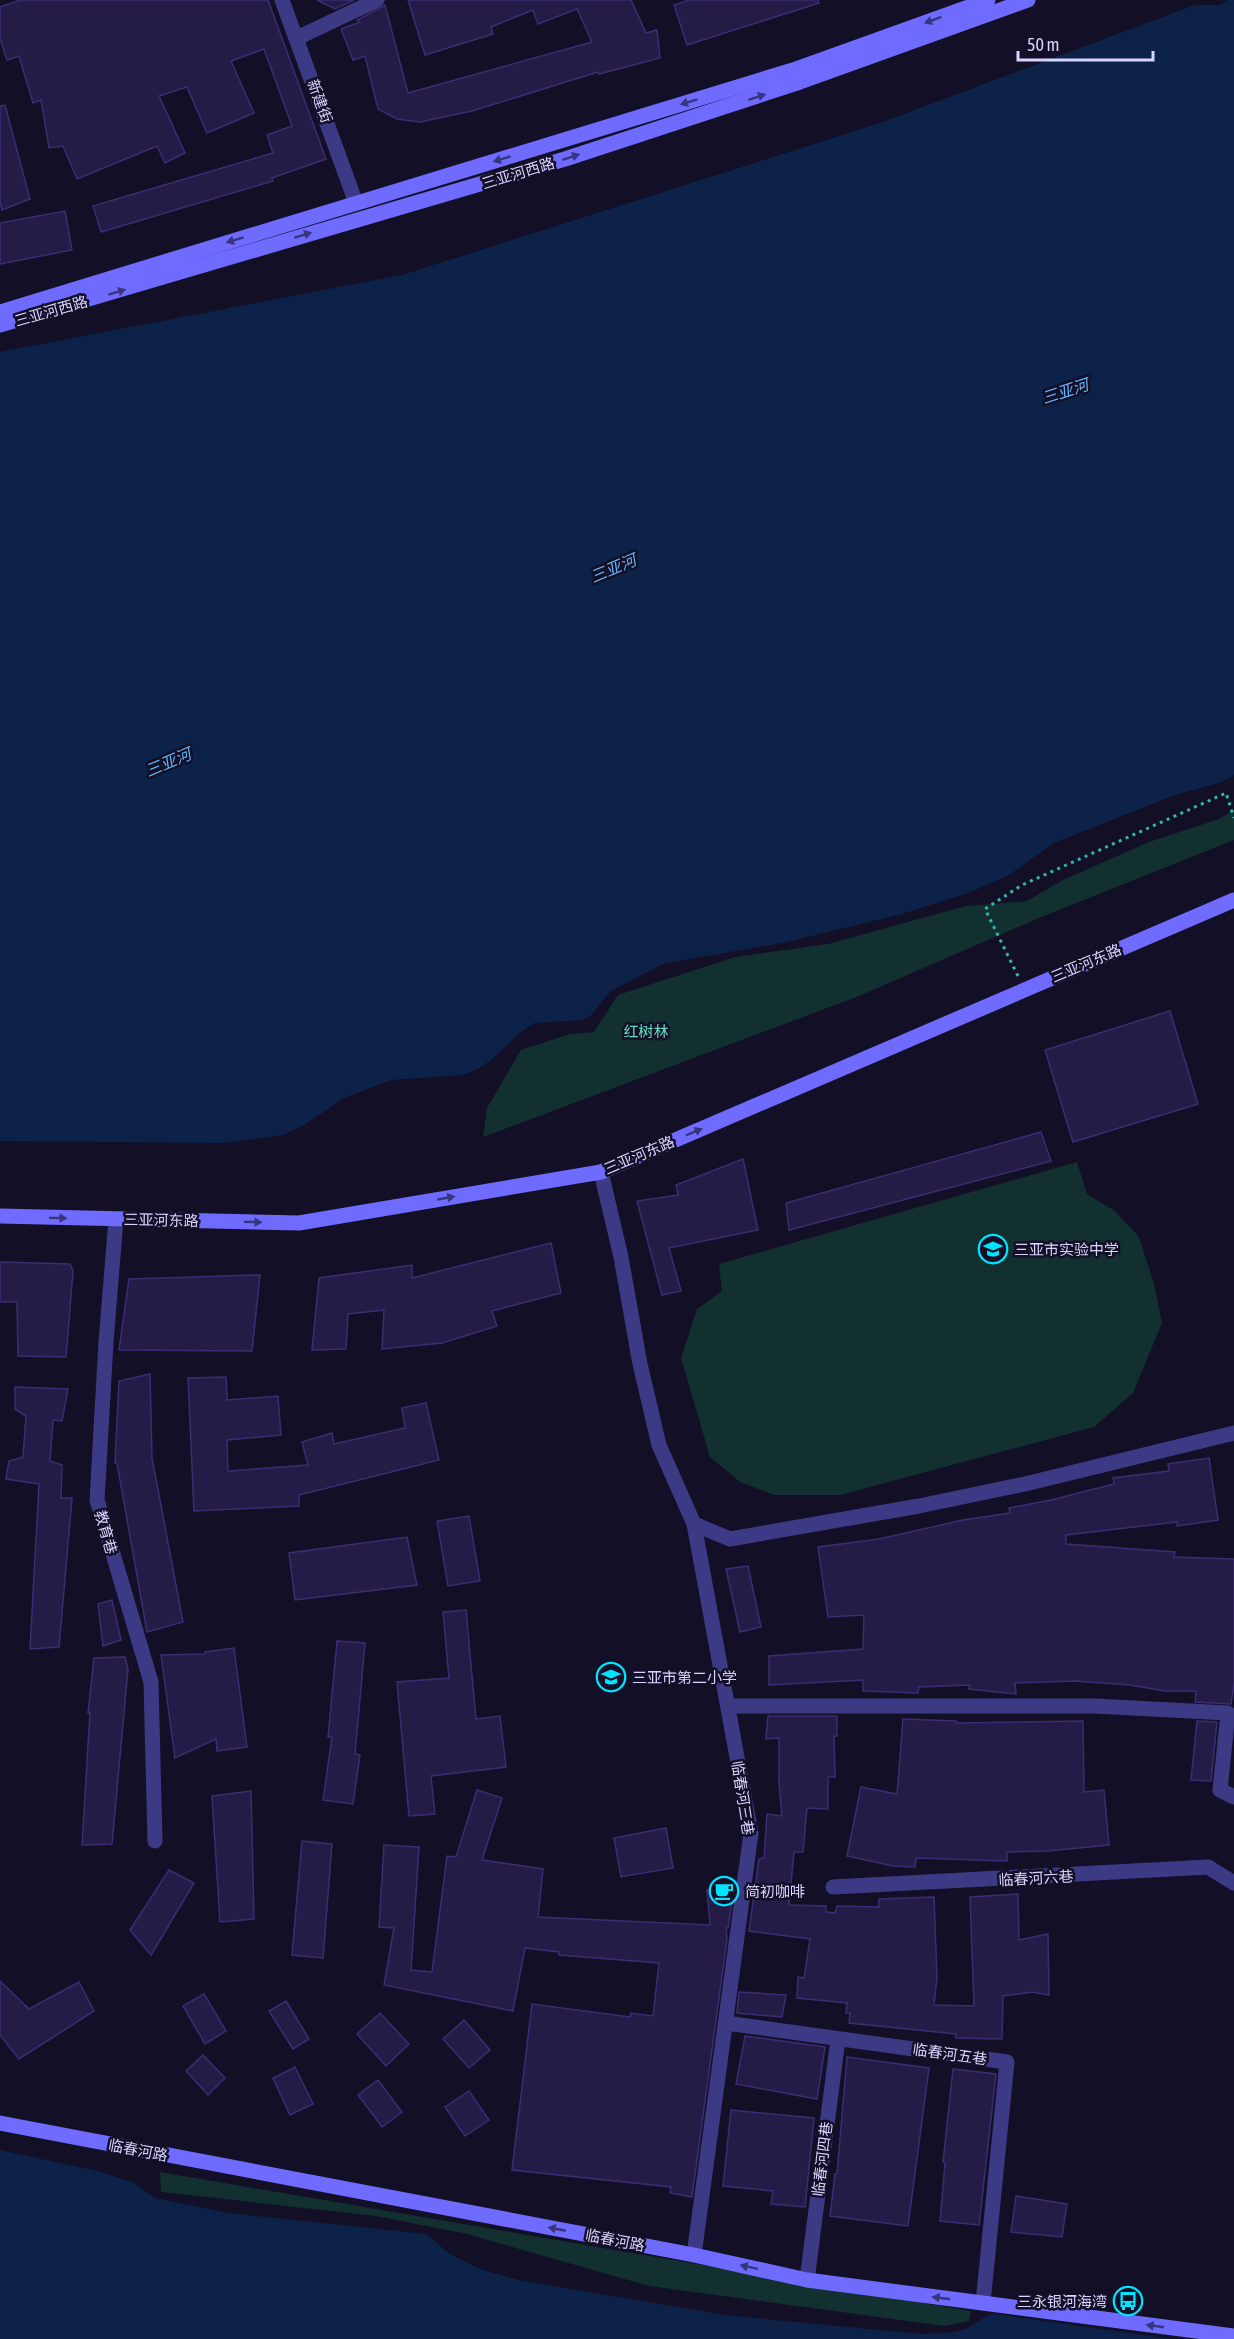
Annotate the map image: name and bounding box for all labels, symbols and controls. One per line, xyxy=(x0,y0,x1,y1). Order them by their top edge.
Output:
one-way arrow xyxy=(924,15,942,25)
scale bar xyxy=(1018,24,1153,62)
text: 50 m xyxy=(1027,34,1059,55)
street label: 新建街 xyxy=(304,77,336,125)
one-way arrow xyxy=(748,91,766,101)
one-way arrow xyxy=(680,98,698,107)
one-way arrow xyxy=(562,151,580,161)
street label: 三亚河西路 xyxy=(480,154,556,192)
one-way arrow xyxy=(493,155,511,164)
one-way arrow xyxy=(294,230,312,239)
one-way arrow xyxy=(226,236,244,245)
one-way arrow xyxy=(108,287,126,296)
street label: 三亚河西路 xyxy=(13,292,89,330)
water label: 三亚河 xyxy=(1039,374,1093,407)
water label: 三亚河 xyxy=(587,549,641,586)
water label: 三亚河 xyxy=(142,743,196,780)
street label: 三亚河东路 xyxy=(1048,941,1124,985)
park label: 红树林 xyxy=(623,1023,669,1040)
one-way arrow xyxy=(685,1127,702,1136)
street label: 三亚河东路 xyxy=(601,1133,677,1177)
one-way arrow xyxy=(437,1193,456,1202)
street label: 三亚河东路 xyxy=(123,1211,199,1229)
one-way arrow xyxy=(49,1214,68,1223)
one-way arrow xyxy=(244,1217,263,1227)
school or university icon: 三亚市实验中学 xyxy=(977,1233,1009,1265)
place label: 三亚市实验中学 xyxy=(1014,1241,1119,1258)
street label: 教育巷 xyxy=(92,1508,120,1556)
school or university icon: 三亚市第二小学 xyxy=(595,1661,627,1693)
place label: 三亚市第二小学 xyxy=(632,1669,737,1686)
street label: 临春河三巷 xyxy=(729,1760,757,1836)
street label: 临春河六巷 xyxy=(998,1868,1074,1888)
cafe icon: 简初咖啡 xyxy=(708,1875,740,1907)
place label: 简初咖啡 xyxy=(745,1883,805,1900)
street label: 临春河五巷 xyxy=(912,2040,988,2068)
street label: 临春河四巷 xyxy=(809,2121,835,2197)
street label: 临春河路 xyxy=(107,2136,169,2164)
one-way arrow xyxy=(548,2224,567,2233)
street label: 临春河路 xyxy=(584,2226,646,2254)
one-way arrow xyxy=(739,2262,758,2271)
bus stop icon: 三永银河海湾 xyxy=(1112,2285,1144,2317)
one-way arrow xyxy=(931,2293,950,2302)
place label: 三永银河海湾 xyxy=(1017,2293,1107,2310)
one-way arrow xyxy=(1146,2321,1165,2331)

